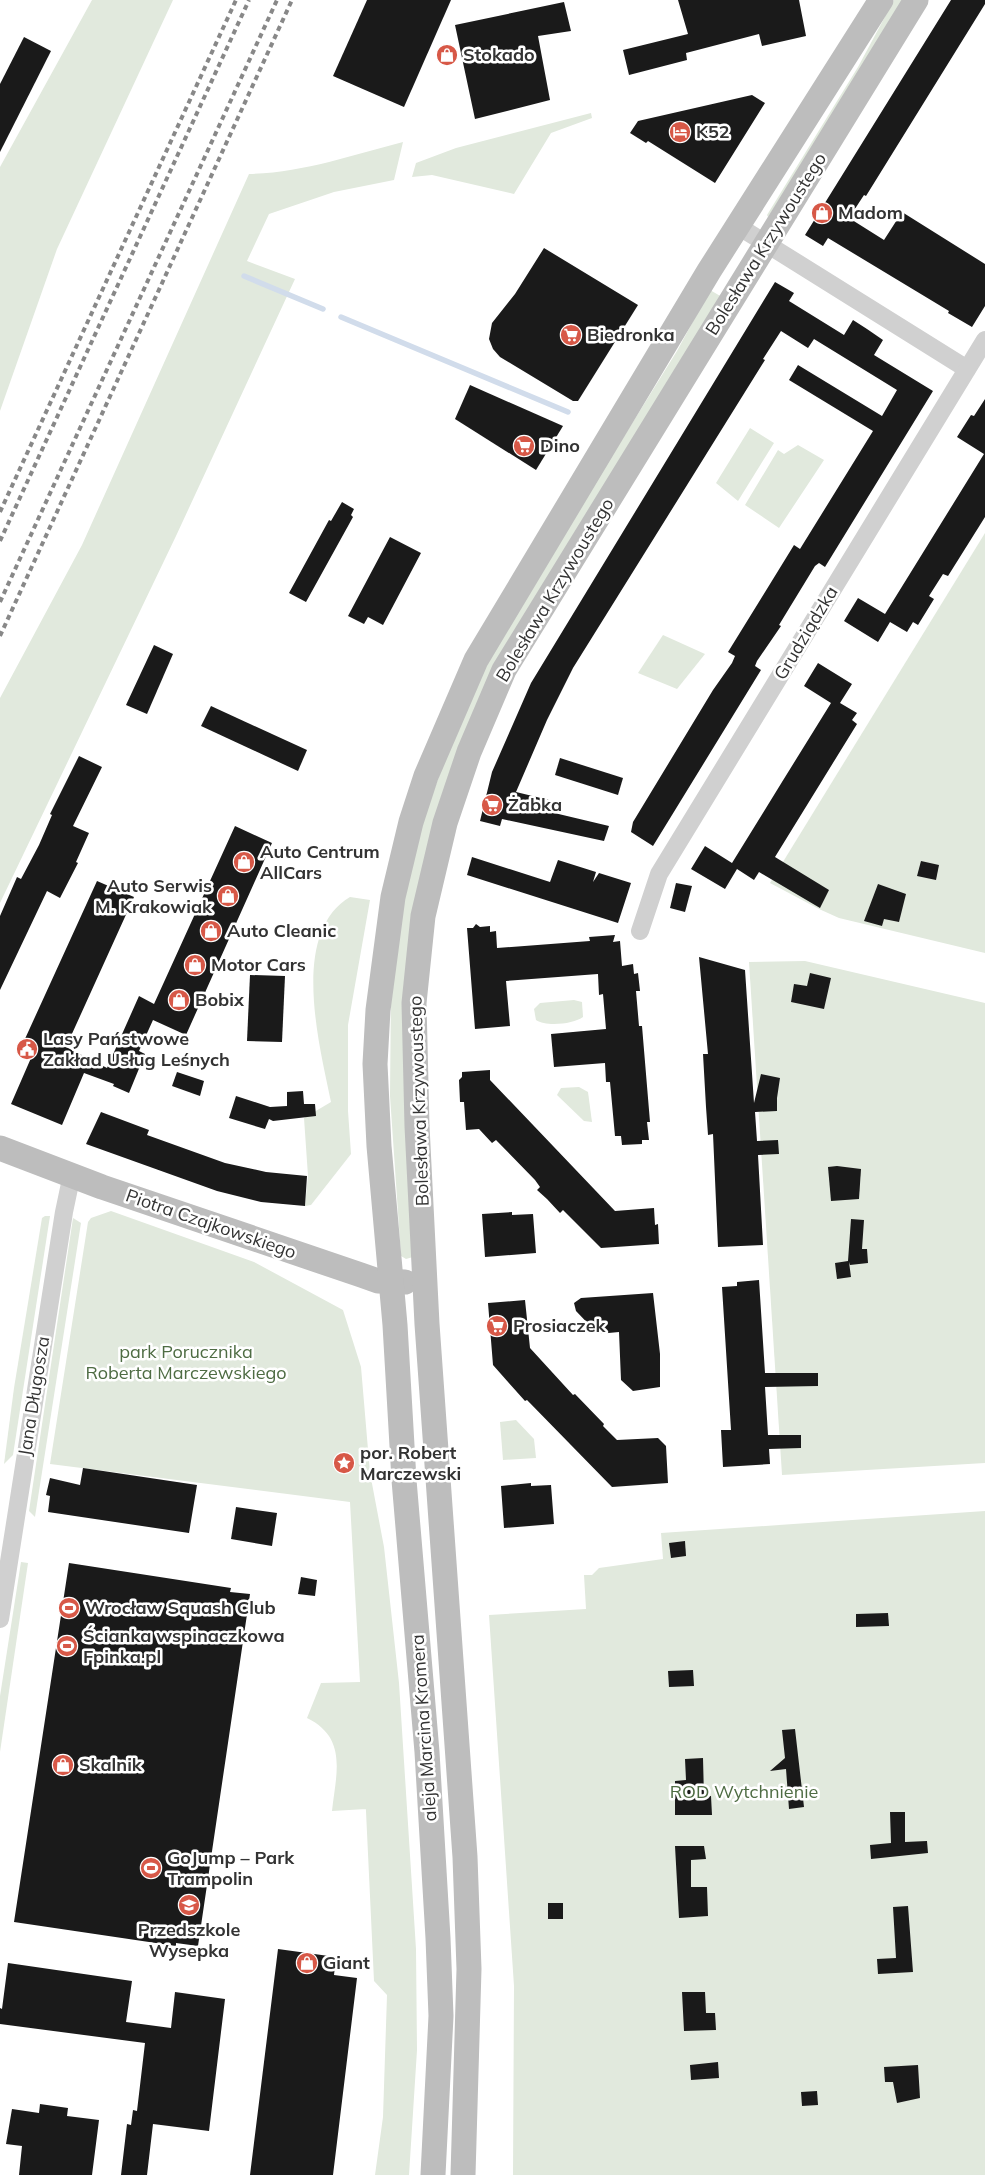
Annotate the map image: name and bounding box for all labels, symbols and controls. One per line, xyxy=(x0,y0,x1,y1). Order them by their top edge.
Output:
shop icon: Stokado xyxy=(435,43,459,67)
place label: Stokado xyxy=(463,43,535,66)
hotel icon: K52 xyxy=(668,120,692,144)
place label: K52 xyxy=(696,120,730,143)
street label: Bolesława Krzywoustego xyxy=(700,148,831,339)
shop icon: Madom xyxy=(810,201,834,225)
place label: Madom xyxy=(838,201,903,224)
supermarket icon: Biedronka xyxy=(559,323,583,347)
place label: Biedronka xyxy=(587,323,675,346)
supermarket icon: Dino xyxy=(512,434,536,458)
place label: Dino xyxy=(540,434,580,457)
street label: Bolesława Krzywoustego xyxy=(490,494,619,686)
street label: Grudziądzka xyxy=(769,582,843,684)
supermarket icon: Żabka xyxy=(480,793,504,817)
place label: Żabka xyxy=(508,793,562,816)
place label: Auto Centrum AllCars xyxy=(260,840,380,884)
shop icon: Auto Centrum AllCars xyxy=(232,850,256,874)
place label: Auto Serwis M. Krakowiak xyxy=(95,874,213,918)
shop icon: Auto Serwis M. Krakowiak xyxy=(216,884,240,908)
shop icon: Auto Cleanic xyxy=(199,919,223,943)
place label: Auto Cleanic xyxy=(227,919,336,942)
shop icon: Motor Cars xyxy=(183,953,207,977)
place label: Motor Cars xyxy=(211,953,306,976)
shop icon: Bobix xyxy=(167,988,191,1012)
place label: Bobix xyxy=(195,988,245,1011)
street label: Bolesława Krzywoustego xyxy=(403,995,434,1207)
place label: Lasy Państwowe Zakład Usług Leśnych xyxy=(43,1027,230,1071)
public building icon: Lasy Państwowe Zakład Usług Leśnych xyxy=(15,1037,39,1061)
street label: Piotra Czajkowskiego xyxy=(123,1184,299,1264)
supermarket icon: Prosiaczek xyxy=(485,1314,509,1338)
place label: Prosiaczek xyxy=(513,1314,606,1337)
street label: Jana Długosza xyxy=(13,1334,54,1457)
park label: park Porucznika Roberta Marczewskiego xyxy=(85,1340,287,1384)
place label: por. Robert Marczewski xyxy=(360,1441,461,1485)
place icon: por. Robert Marczewski xyxy=(332,1451,356,1475)
sports icon: Wrocław Squash Club xyxy=(57,1596,81,1620)
place label: Wrocław Squash Club xyxy=(85,1596,276,1619)
place label: Ścianka wspinaczkowa Fpinka.pl xyxy=(83,1624,285,1668)
sports icon: Ścianka wspinaczkowa Fpinka.pl xyxy=(55,1634,79,1658)
street label: aleja Marcina Kromera xyxy=(405,1634,442,1822)
shop icon: Skalnik xyxy=(51,1753,75,1777)
place label: Skalnik xyxy=(79,1753,143,1776)
park label: ROD Wytchnienie xyxy=(670,1780,818,1803)
place label: GoJump – Park Trampolin xyxy=(167,1846,295,1890)
sports icon: GoJump – Park Trampolin xyxy=(139,1856,163,1880)
school or university icon: Przedszkole Wysepka xyxy=(177,1893,201,1917)
place label: Przedszkole Wysepka xyxy=(138,1918,240,1962)
shop icon: Giant xyxy=(295,1951,319,1975)
place label: Giant xyxy=(323,1951,370,1974)

